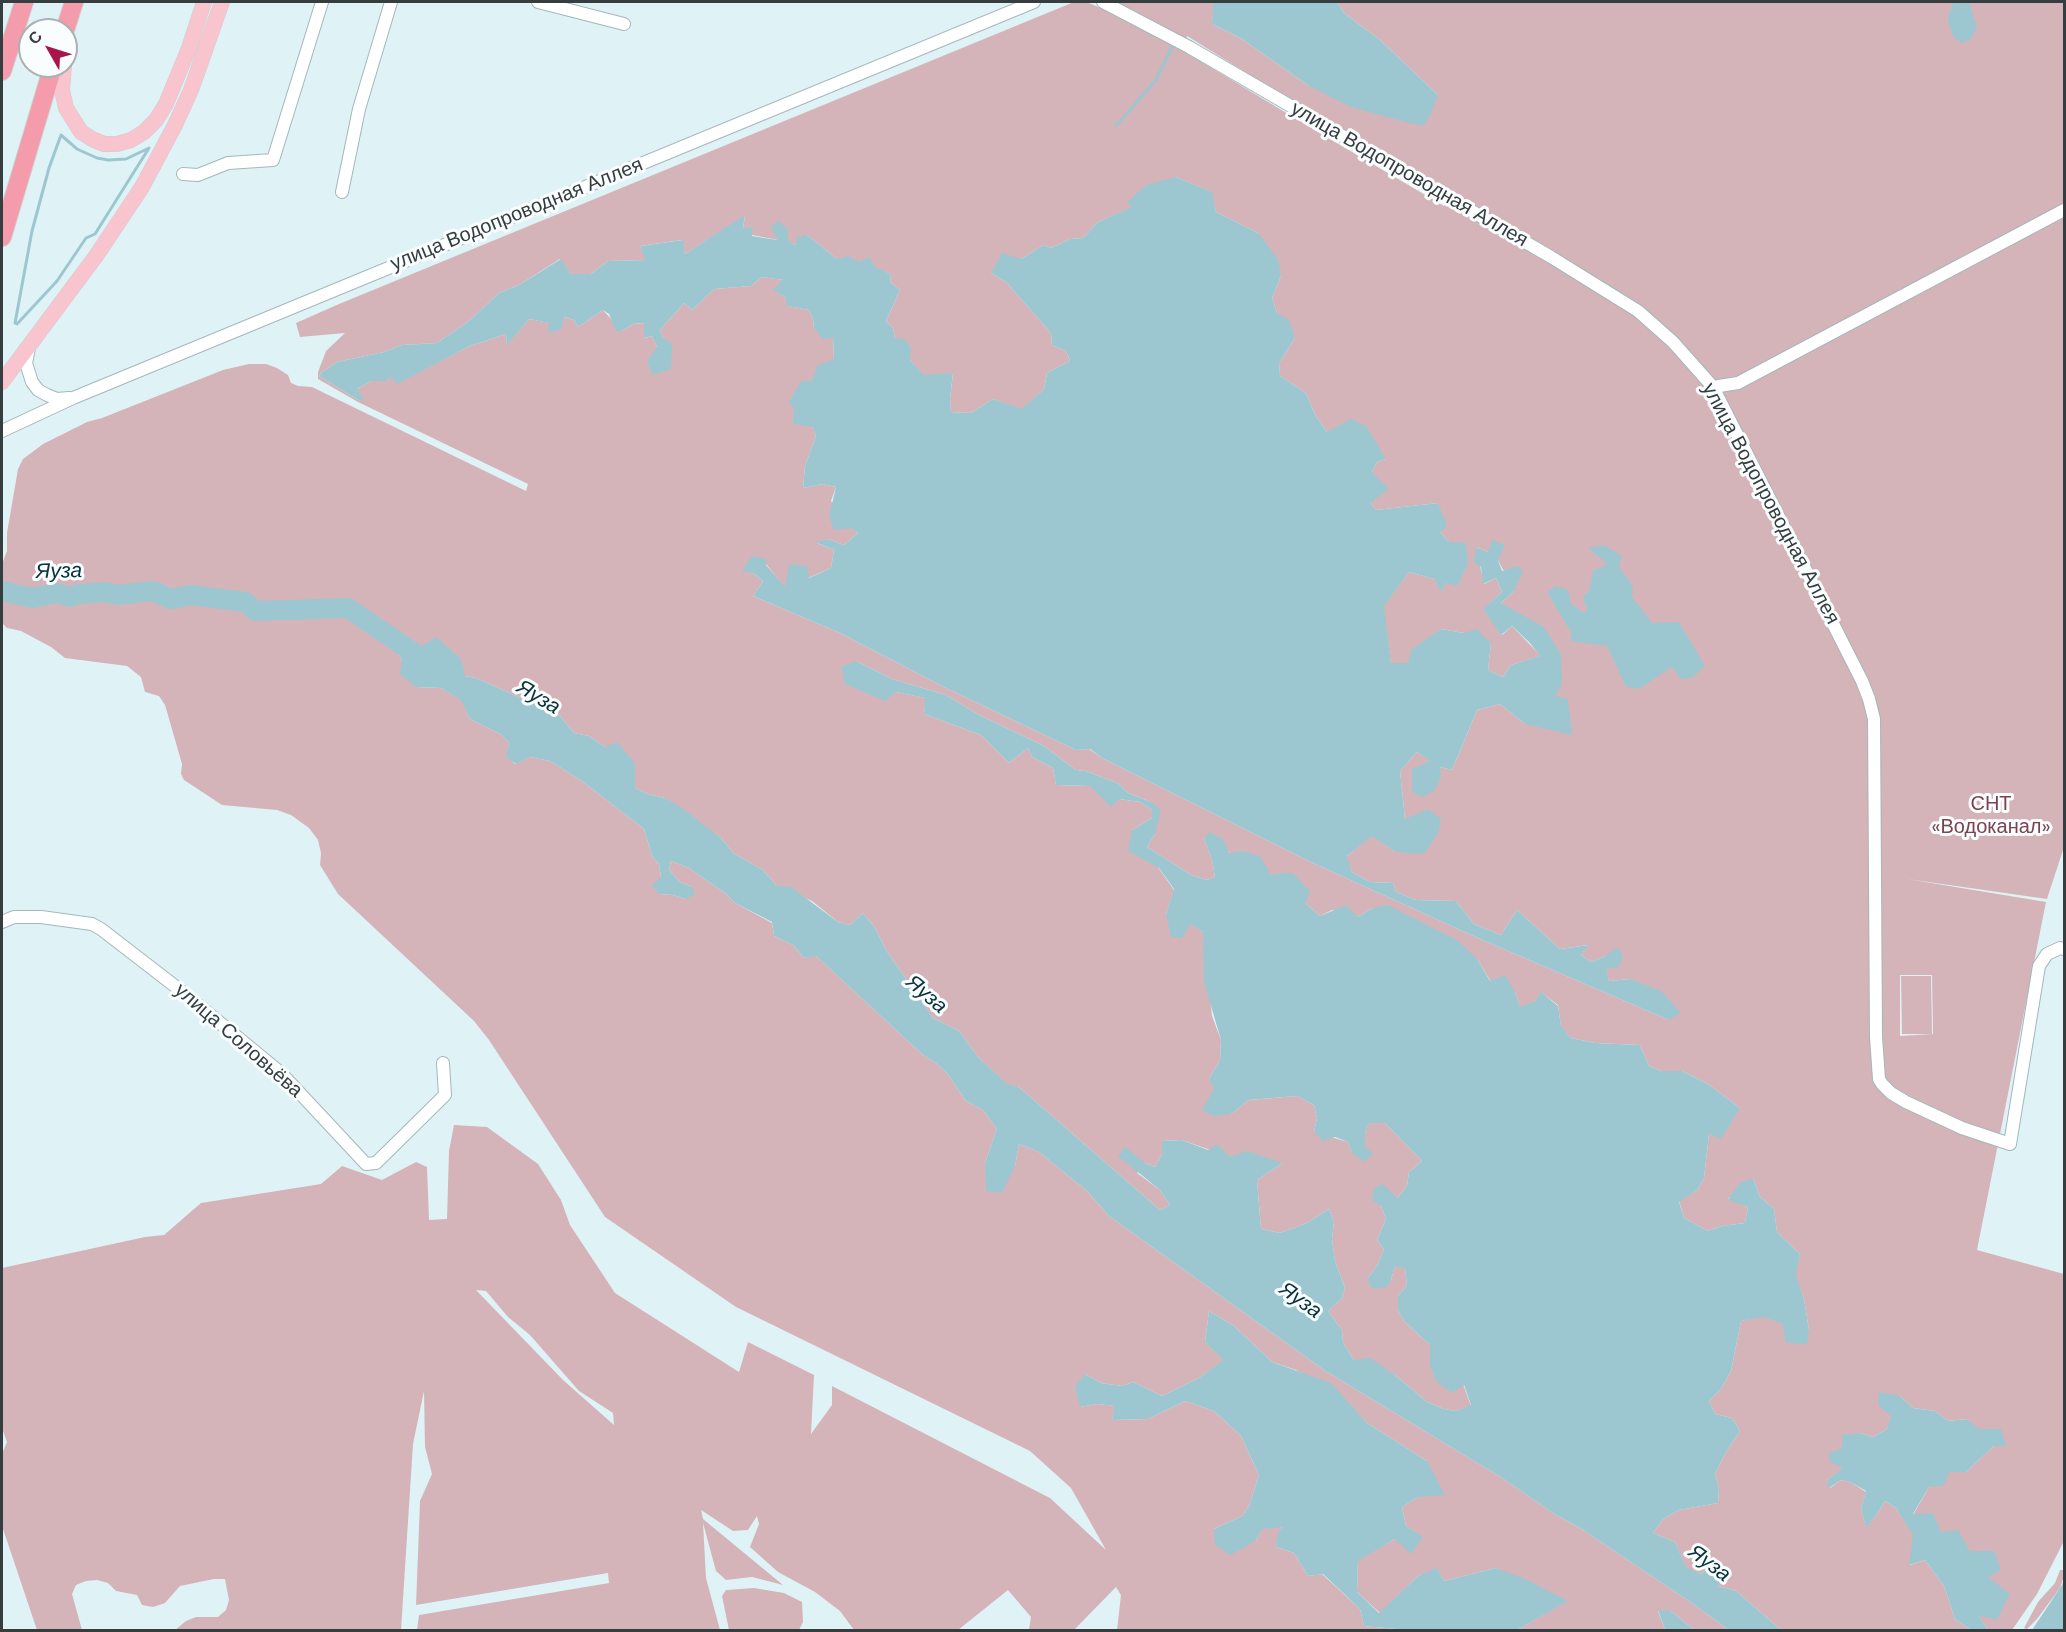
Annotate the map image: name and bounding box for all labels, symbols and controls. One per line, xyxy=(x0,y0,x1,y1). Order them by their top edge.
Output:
north arrow xyxy=(18,18,78,78)
text: С xyxy=(23,27,47,49)
street label: улица Водопроводная Аллея xyxy=(1286,97,1532,253)
street label: улица Водопроводная Аллея xyxy=(387,153,647,277)
street label: улица Водопроводная Аллея xyxy=(1696,379,1844,629)
water label: Яуза xyxy=(36,559,82,585)
water label: Яуза xyxy=(512,675,564,721)
park label: СНТ «Водоканал» xyxy=(1931,793,2051,840)
water label: Яуза xyxy=(900,970,952,1020)
street label: улица Соловьёва xyxy=(169,979,307,1103)
water label: Яуза xyxy=(1274,1277,1326,1325)
water label: Яуза xyxy=(1683,1540,1735,1588)

